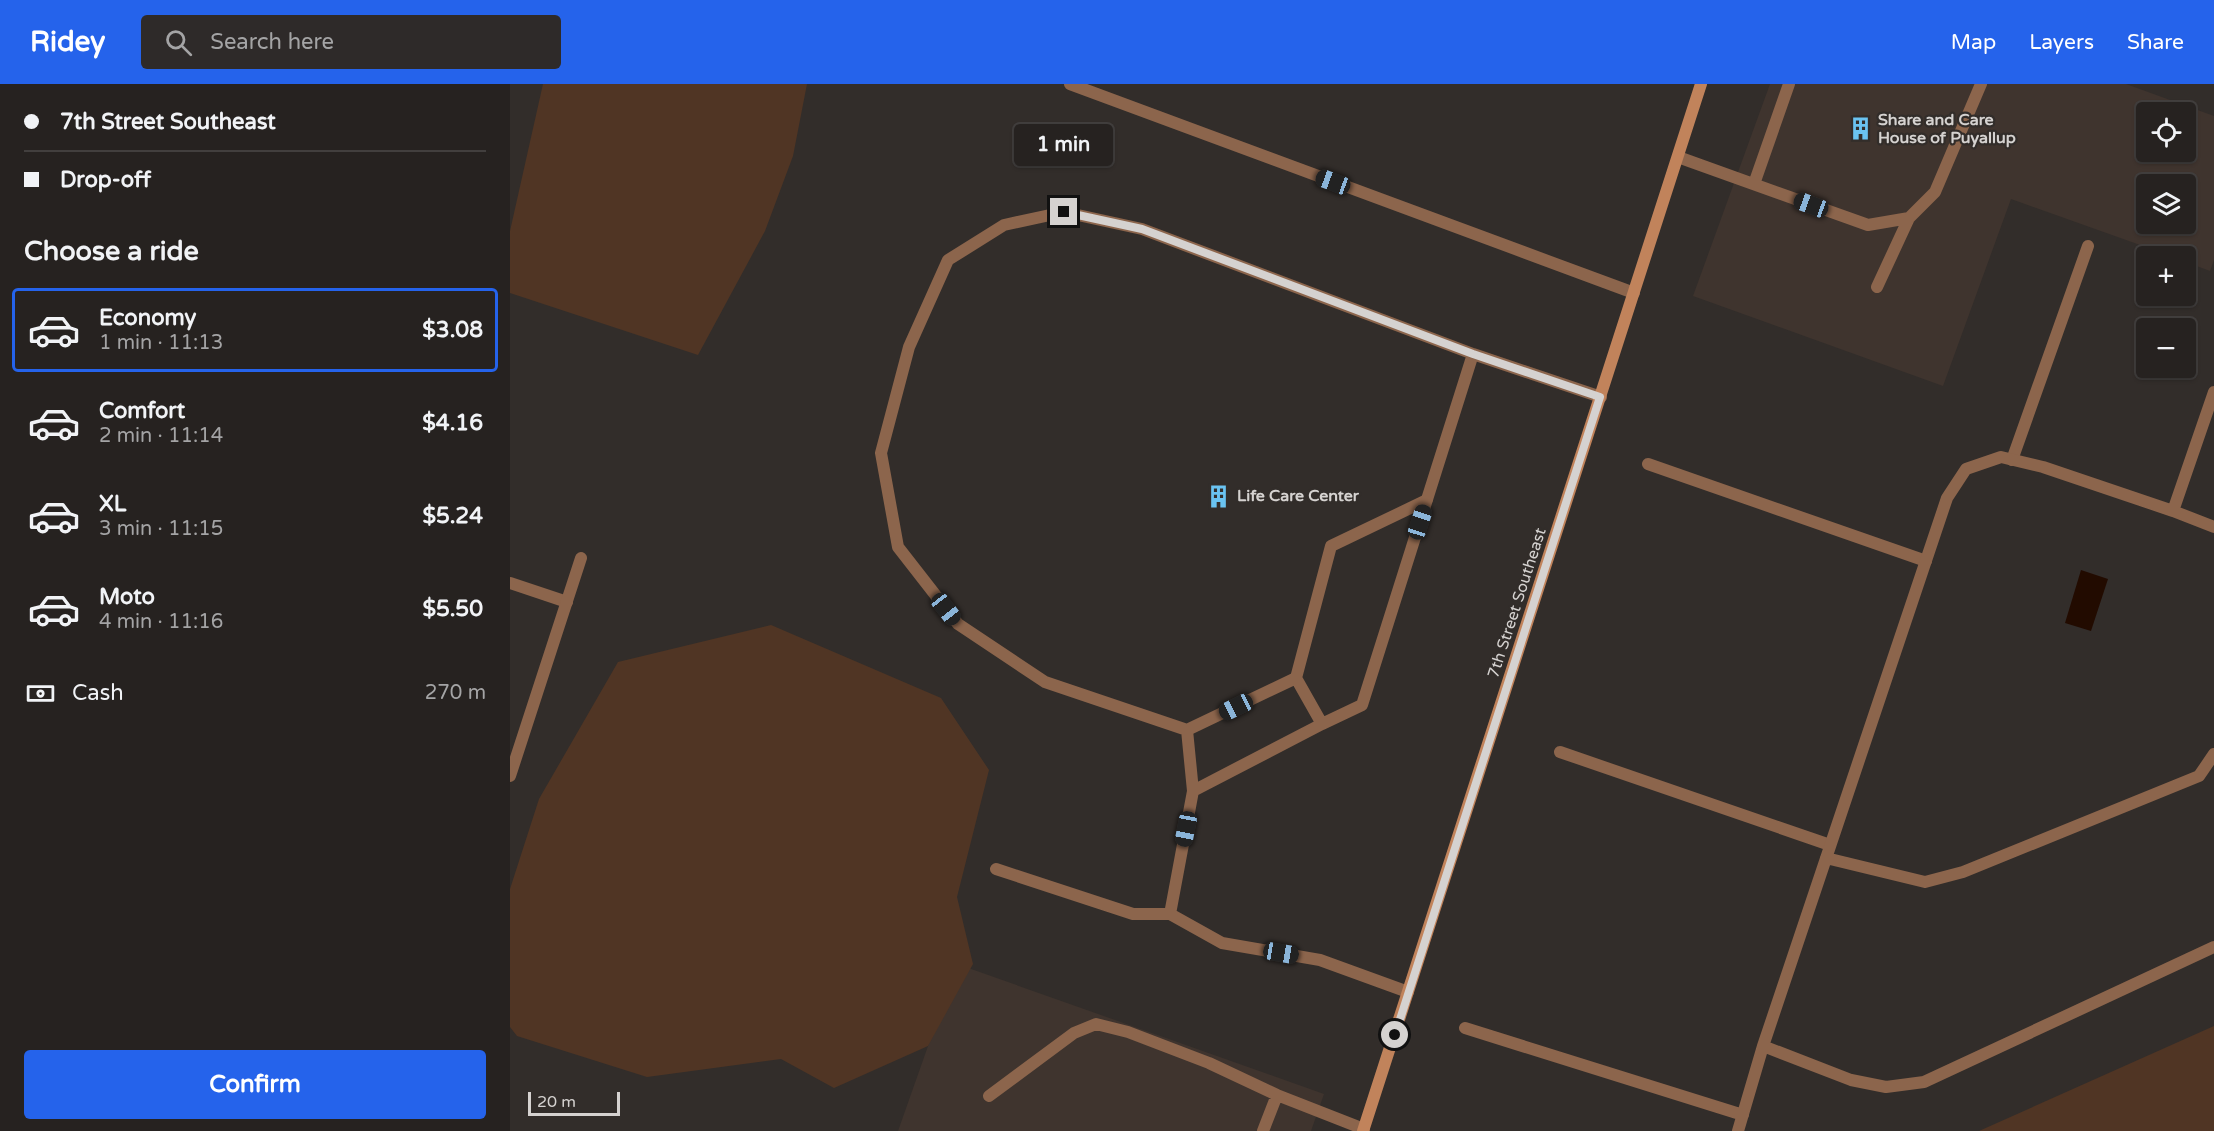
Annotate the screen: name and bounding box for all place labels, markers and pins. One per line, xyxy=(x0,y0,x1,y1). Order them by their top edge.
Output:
place label: Share and Care House of Puyallup xyxy=(1878,110,2016,148)
building icon: Share and Care House of Puyallup xyxy=(1847,116,1873,142)
building icon: Life Care Center xyxy=(1206,483,1232,509)
place label: Life Care Center xyxy=(1237,486,1360,506)

